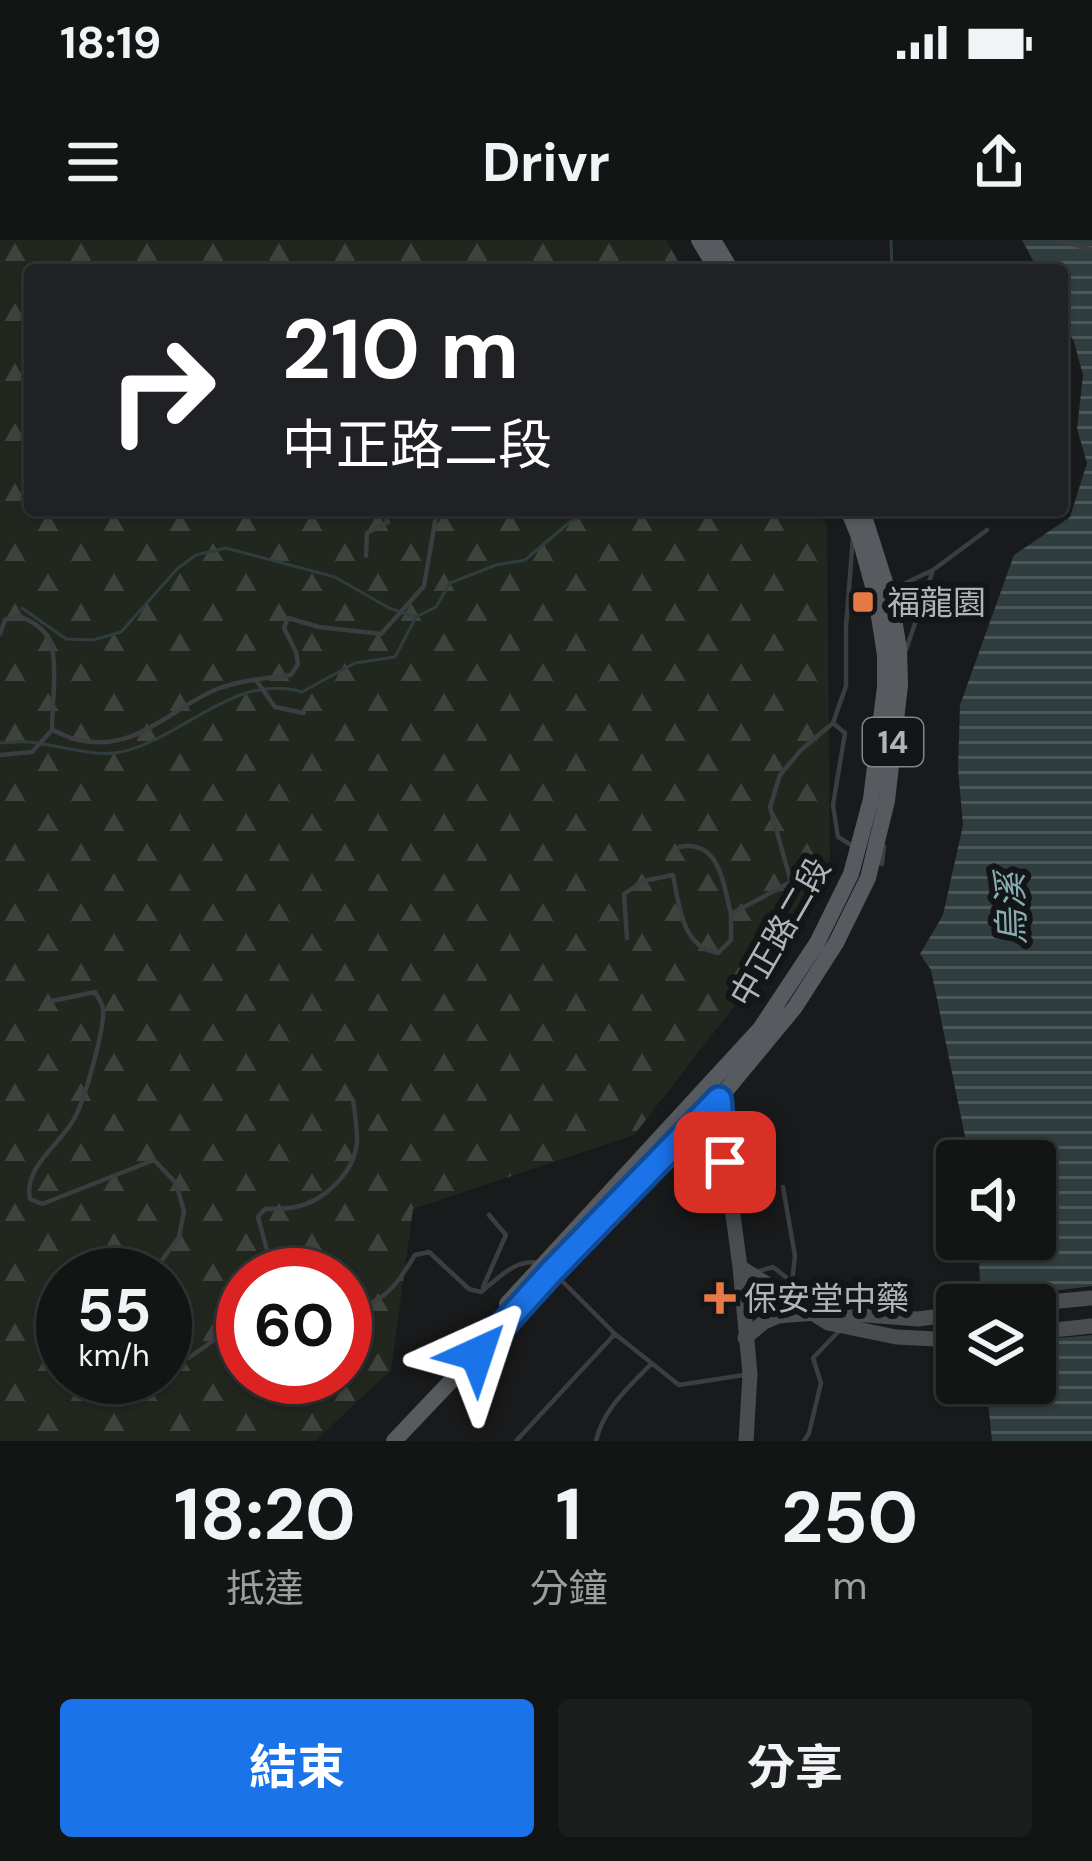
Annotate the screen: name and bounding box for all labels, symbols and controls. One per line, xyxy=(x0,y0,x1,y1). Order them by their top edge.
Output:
text: 18:19 xyxy=(60,13,161,72)
text: Drivr xyxy=(482,127,610,198)
icon: menu xyxy=(60,129,126,195)
icon: share xyxy=(966,129,1032,195)
text: 210 m xyxy=(282,295,519,404)
icon: right xyxy=(84,312,240,468)
text: 中正路二段 xyxy=(282,410,552,481)
place label: 福龍園 xyxy=(887,581,986,624)
marker: 福龍園 xyxy=(850,589,876,615)
road number: 14 xyxy=(863,718,923,766)
street label: 中正路二段 xyxy=(720,850,840,1014)
water label: 烏溪 xyxy=(986,867,1036,946)
pin xyxy=(674,1111,776,1213)
icon: arrive xyxy=(692,1129,758,1195)
map controls xyxy=(936,1140,1056,1404)
button: sound xyxy=(936,1140,1056,1260)
speed limit sign: 60 xyxy=(216,1248,372,1404)
text: 55 xyxy=(77,1271,151,1350)
place label: 保安堂中藥 xyxy=(744,1277,909,1320)
button: layers xyxy=(936,1284,1056,1404)
marker: 保安堂中藥 xyxy=(707,1285,733,1311)
position arrow xyxy=(414,1291,540,1417)
text: km/h xyxy=(79,1336,149,1375)
text: 18:20 xyxy=(174,1468,356,1561)
text: 1 xyxy=(555,1468,582,1561)
text: 250 xyxy=(781,1471,918,1564)
text: m xyxy=(832,1560,867,1611)
text: 抵達 xyxy=(226,1563,304,1614)
text: 分鐘 xyxy=(529,1563,608,1614)
button: 結束 xyxy=(60,1699,534,1837)
button: 分享 xyxy=(558,1699,1032,1837)

